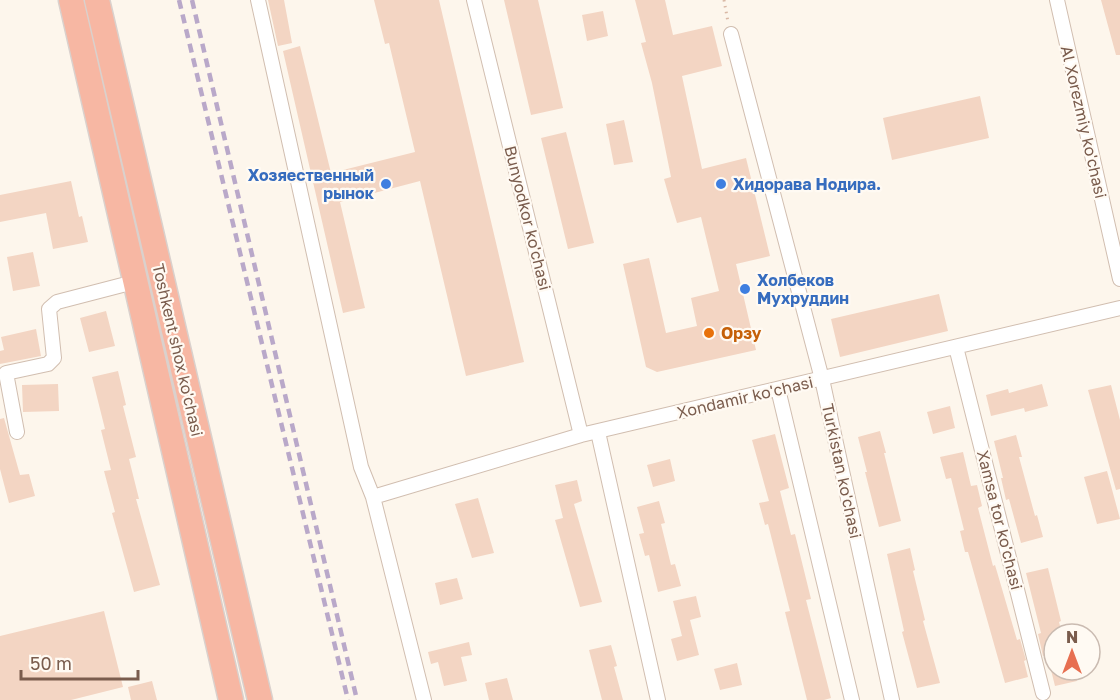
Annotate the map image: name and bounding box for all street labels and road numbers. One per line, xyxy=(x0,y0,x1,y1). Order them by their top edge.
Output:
street label: Al Xorezmiy ko'chasi xyxy=(1057,44,1111,200)
street label: Bunyodkor ko'chasi xyxy=(500,144,556,292)
street label: Toshkent shox ko'chasi xyxy=(148,262,208,438)
street label: Xondamir ko'chasi xyxy=(675,372,815,422)
street label: Turkistan ko'chasi xyxy=(818,402,866,540)
street label: Xamsa tor ko'chasi xyxy=(973,448,1027,592)

